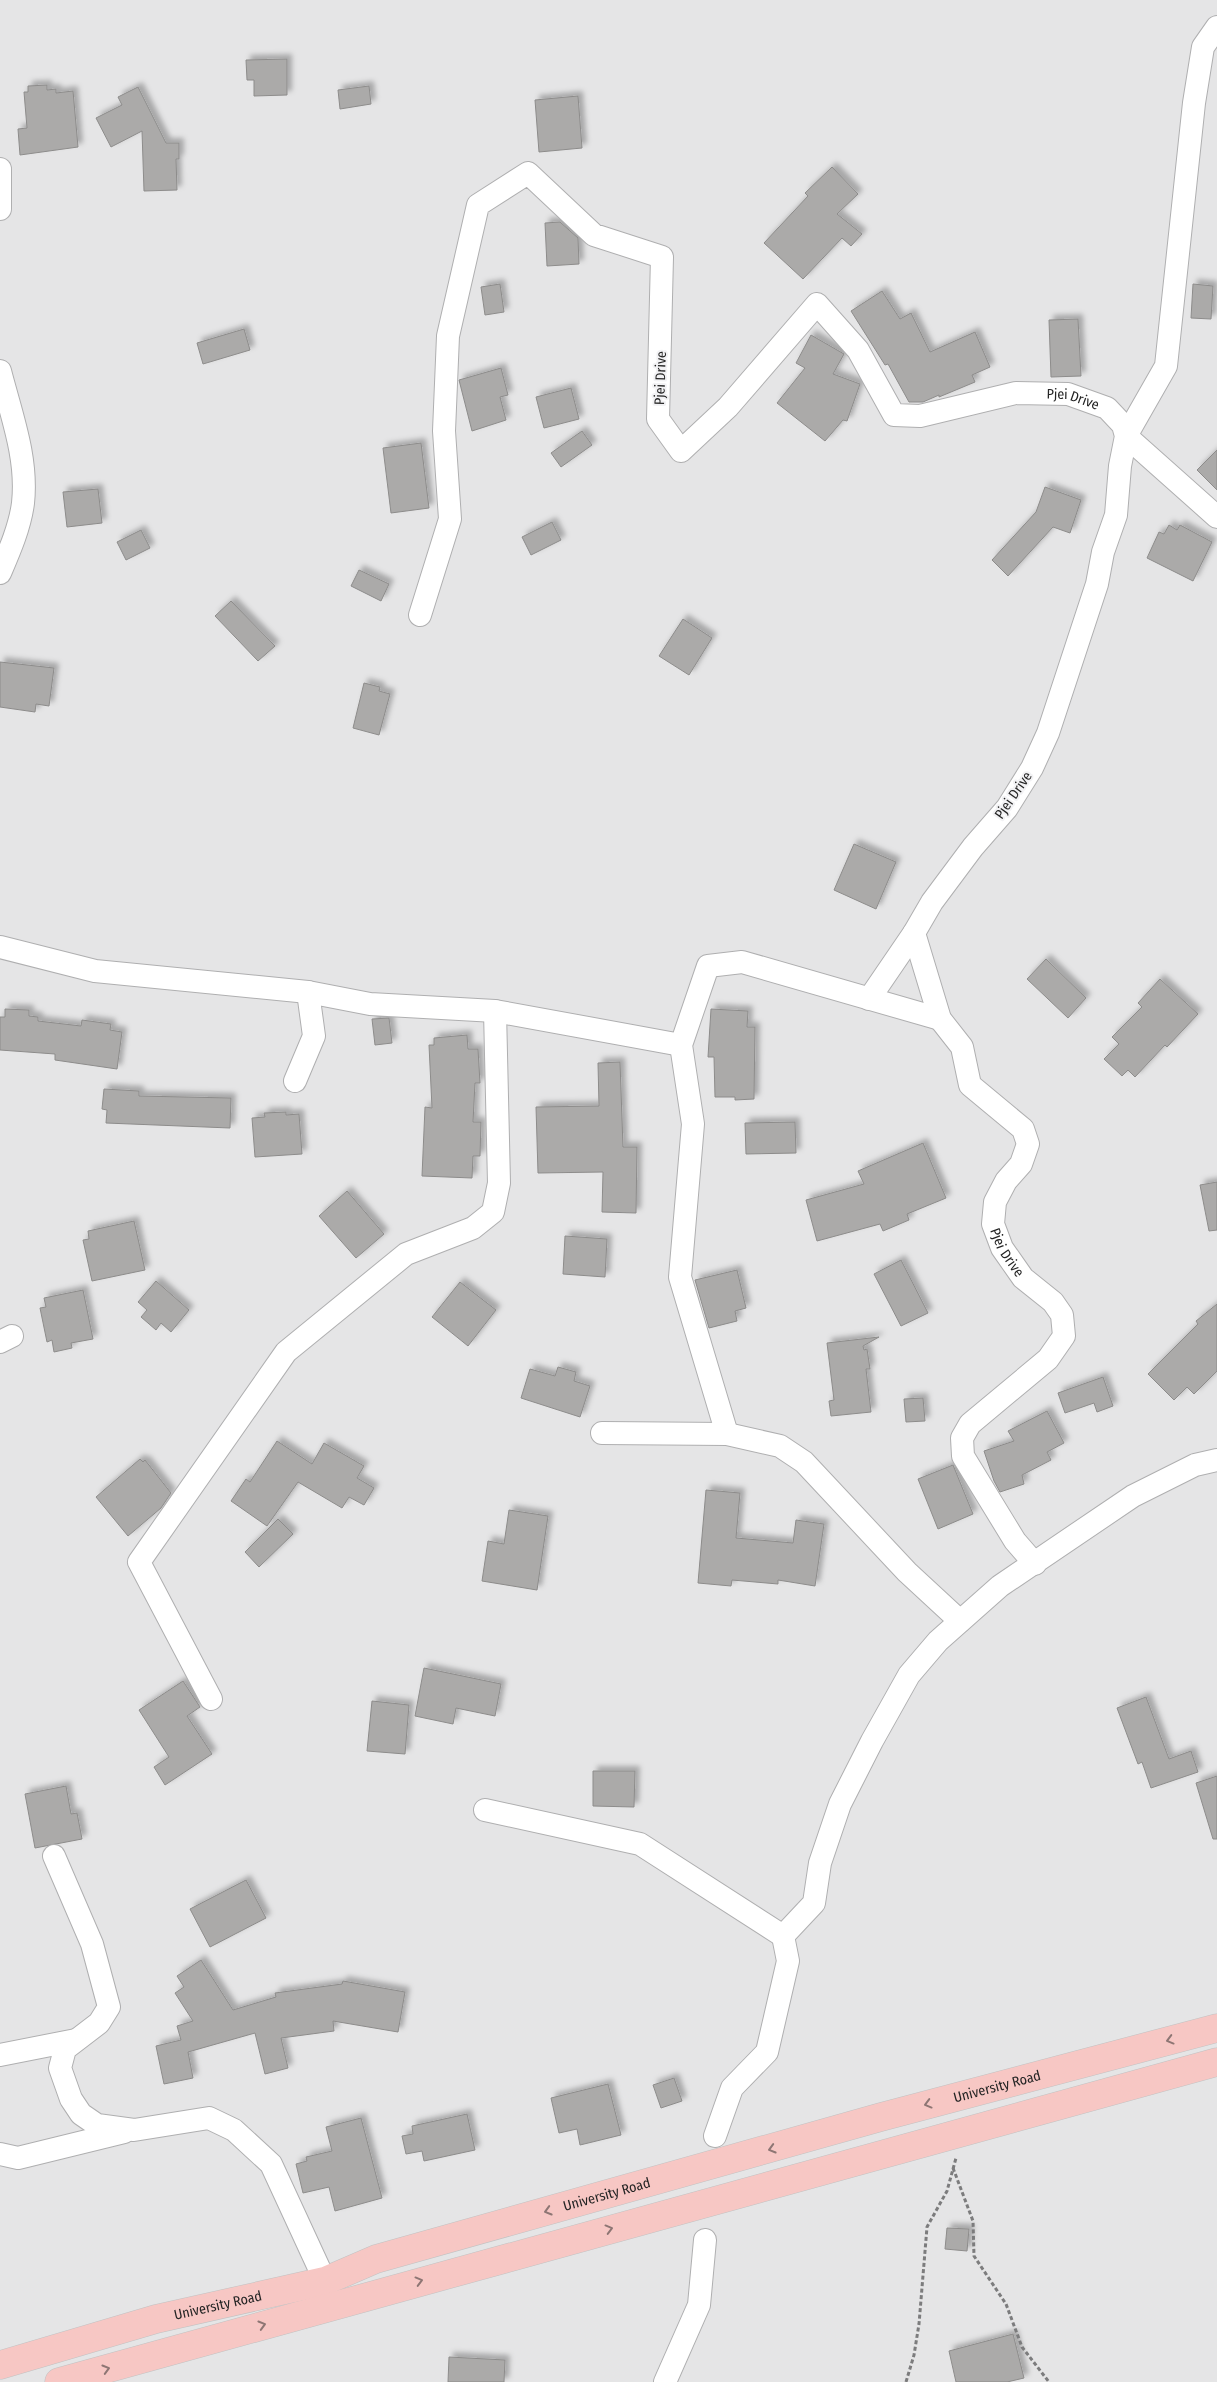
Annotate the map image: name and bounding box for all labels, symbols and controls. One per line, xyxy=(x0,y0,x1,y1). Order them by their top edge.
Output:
street label: Pjei Drive xyxy=(651,351,670,405)
street label: Pjei Drive xyxy=(1047,386,1102,414)
street label: Pjei Drive xyxy=(991,768,1036,822)
street label: Pjei Drive xyxy=(986,1226,1028,1280)
one-way arrow xyxy=(1166,2035,1174,2045)
street label: University Road xyxy=(952,2067,1043,2106)
one-way arrow xyxy=(924,2098,933,2109)
one-way arrow xyxy=(768,2143,776,2154)
street label: University Road xyxy=(561,2174,652,2215)
one-way arrow xyxy=(544,2205,552,2215)
one-way arrow xyxy=(605,2224,614,2235)
one-way arrow xyxy=(414,2277,422,2287)
street label: University Road xyxy=(172,2287,264,2324)
one-way arrow xyxy=(258,2320,267,2331)
one-way arrow xyxy=(101,2364,110,2375)

